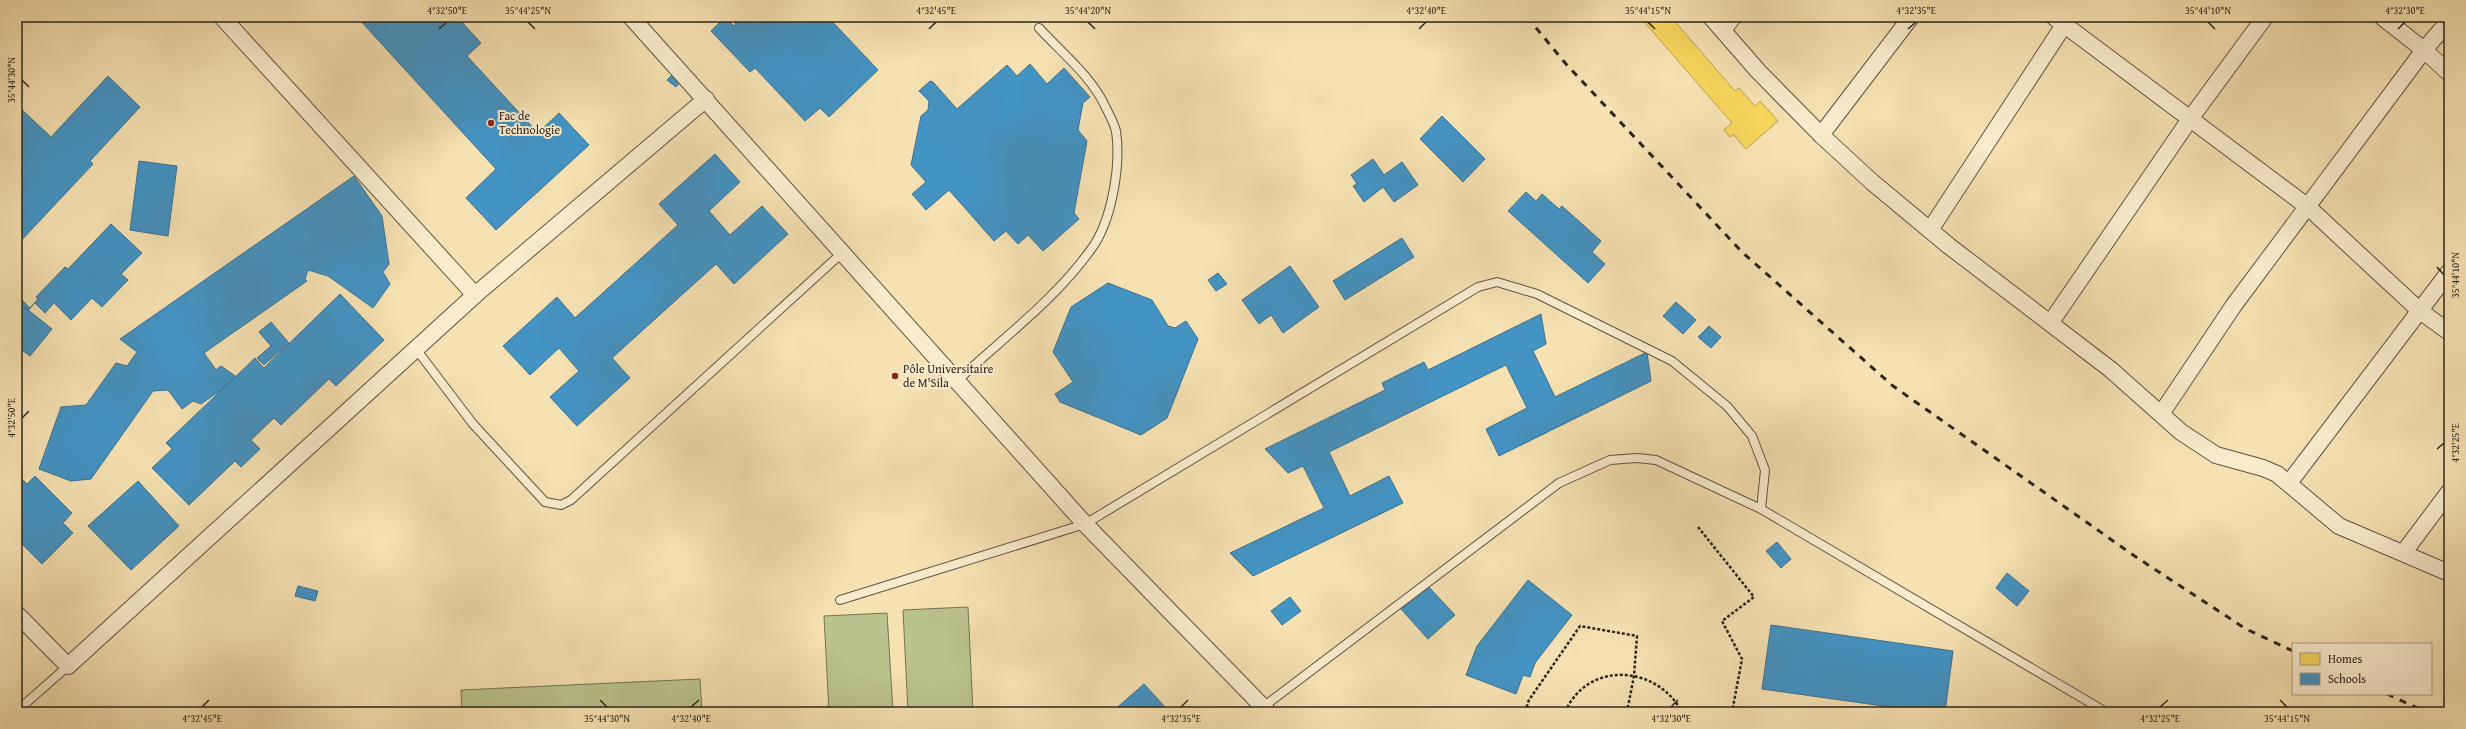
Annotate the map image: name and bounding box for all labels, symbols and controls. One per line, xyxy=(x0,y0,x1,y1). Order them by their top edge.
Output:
text: 4°32'50"E xyxy=(427,3,467,18)
text: 35°44'25"N xyxy=(505,3,551,18)
text: 4°32'45"E xyxy=(916,3,956,18)
text: 35°44'20"N xyxy=(1065,3,1111,18)
text: 4°32'40"E xyxy=(1406,3,1446,18)
text: 35°44'15"N xyxy=(1625,3,1671,18)
text: 4°32'35"E xyxy=(1896,3,1936,18)
text: 35°44'10"N xyxy=(2185,3,2231,18)
text: 4°32'30"E xyxy=(2385,3,2425,18)
text: 35°44'30"N xyxy=(4,57,19,103)
place label: Fac de Technologie xyxy=(499,107,560,138)
marker: Fac de Technologie xyxy=(486,118,496,128)
text: 35°44'10"N xyxy=(2448,252,2463,298)
place label: Pôle Universitaire de M'Sila xyxy=(903,360,994,391)
marker: Pôle Universitaire de M'Sila xyxy=(890,371,900,381)
text: 4°32'50"E xyxy=(4,398,19,438)
text: 4°32'25"E xyxy=(2448,423,2463,463)
legend xyxy=(2292,643,2432,695)
text: Homes xyxy=(2328,650,2363,667)
text: Schools xyxy=(2328,670,2366,687)
text: 4°32'45"E xyxy=(182,711,222,726)
text: 35°44'30"N xyxy=(584,711,630,726)
text: 4°32'40"E xyxy=(671,711,711,726)
text: 4°32'35"E xyxy=(1161,711,1201,726)
text: 4°32'30"E xyxy=(1651,711,1691,726)
text: 4°32'25"E xyxy=(2140,711,2180,726)
text: 35°44'15"N xyxy=(2264,711,2310,726)

